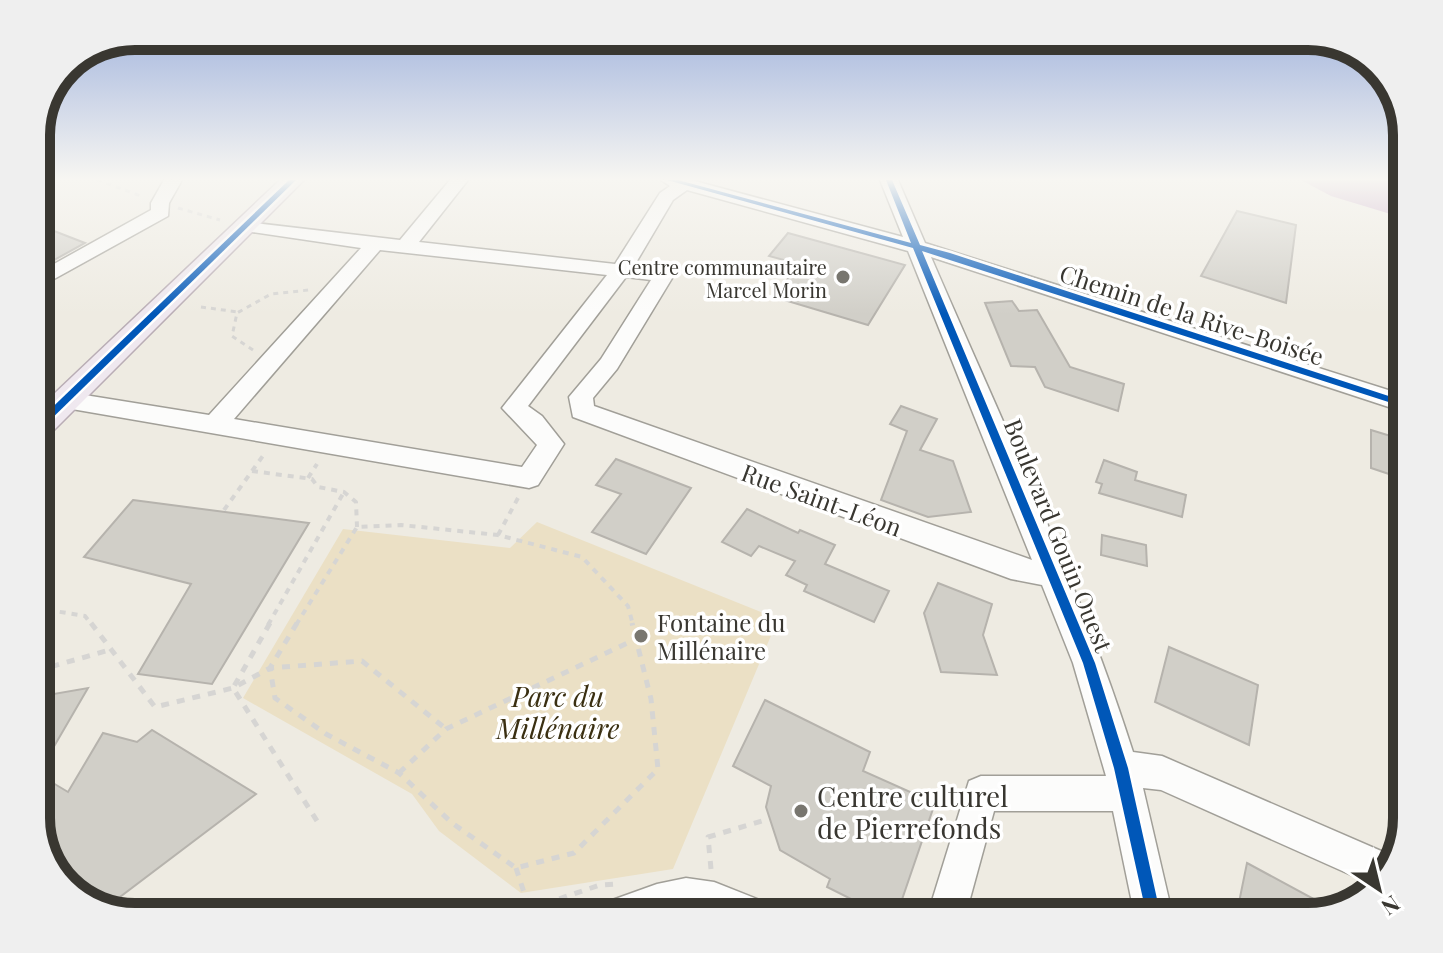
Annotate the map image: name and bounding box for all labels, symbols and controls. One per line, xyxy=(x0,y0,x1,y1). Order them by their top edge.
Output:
place label: Centre communautaire Marcel Morin xyxy=(618,253,827,303)
street label: Chemin de la Rive-Boisée xyxy=(1056,256,1328,372)
marker: Centre communautaire Marcel Morin xyxy=(834,268,852,286)
street label: Boulevard Gouin Ouest xyxy=(998,414,1121,657)
street label: Rue Saint-Léon xyxy=(738,455,906,543)
place label: Fontaine du Millénaire xyxy=(657,606,785,666)
marker: Fontaine du Millénaire xyxy=(632,627,650,645)
park label: Parc du Millénaire xyxy=(495,677,620,746)
place label: Centre culturel de Pierrefonds xyxy=(817,777,1008,846)
marker: Centre culturel de Pierrefonds xyxy=(792,802,810,820)
north arrow xyxy=(1339,849,1419,929)
text: N xyxy=(1376,889,1406,923)

